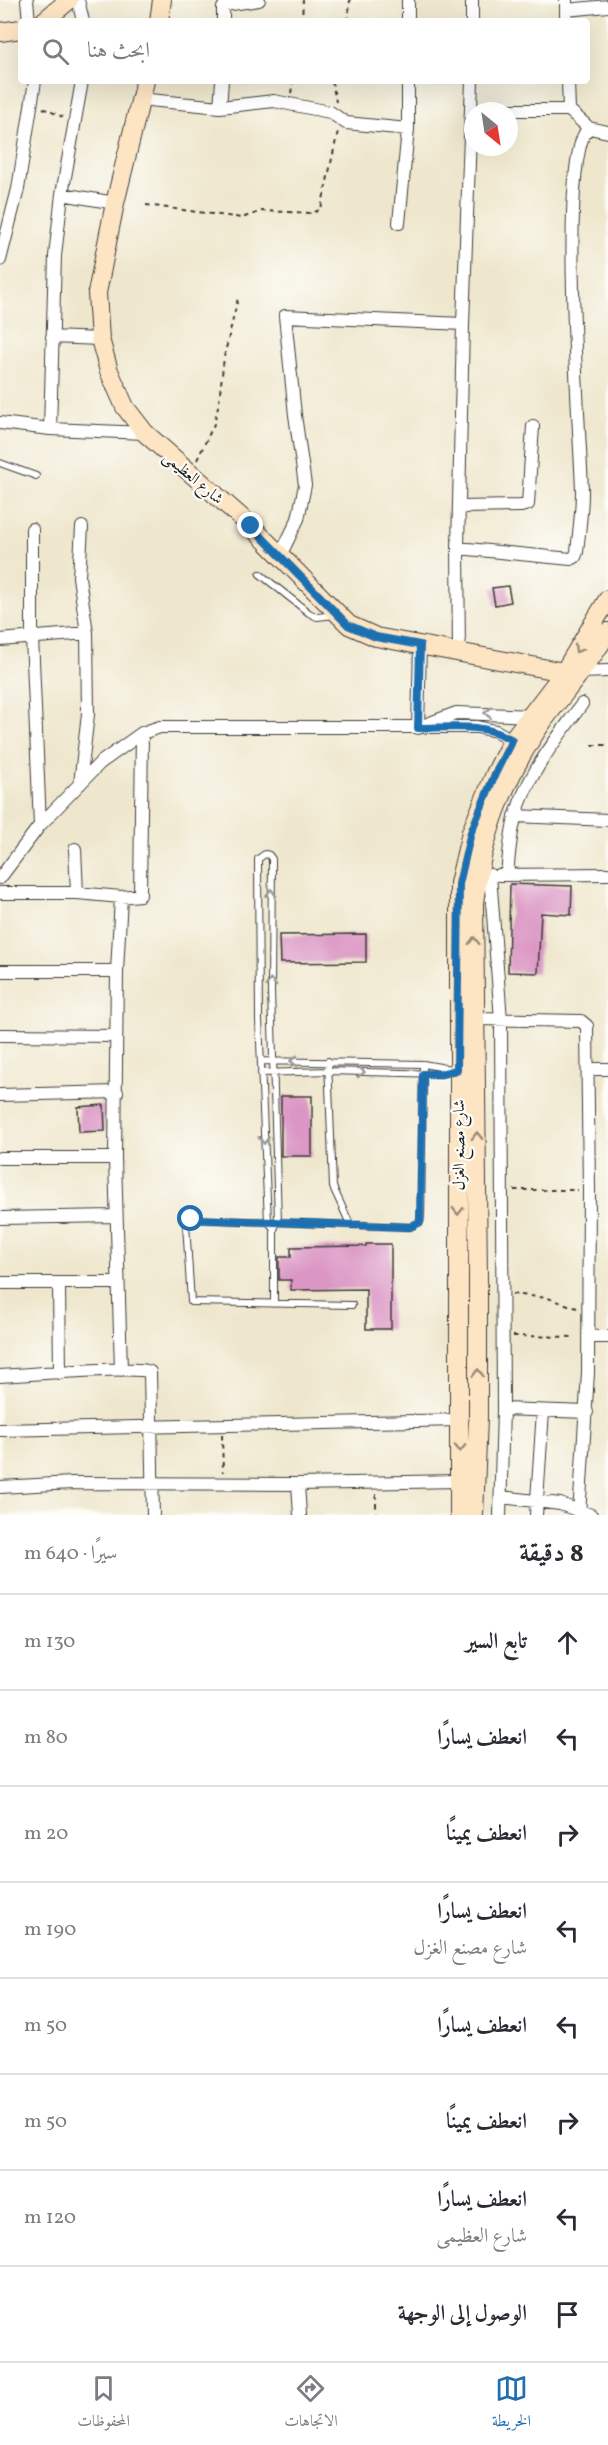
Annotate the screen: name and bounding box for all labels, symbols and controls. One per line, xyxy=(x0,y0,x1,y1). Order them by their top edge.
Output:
search box xyxy=(18,18,590,84)
icon: search xyxy=(39,35,72,68)
text: ابحث هنا xyxy=(87,36,150,67)
north arrow xyxy=(464,102,518,156)
street label: شارع العظيمى xyxy=(157,447,228,511)
route end xyxy=(237,512,263,538)
one-way arrow xyxy=(574,643,585,654)
one-way arrow xyxy=(484,707,493,720)
one-way arrow xyxy=(265,888,278,897)
one-way arrow xyxy=(468,936,480,945)
one-way arrow xyxy=(265,979,277,988)
one-way arrow xyxy=(290,1055,299,1067)
one-way arrow xyxy=(357,1066,366,1079)
street label: شارع مصنع الغزل xyxy=(449,1099,474,1191)
one-way arrow xyxy=(470,1131,483,1140)
one-way arrow xyxy=(258,1135,271,1144)
route start xyxy=(177,1205,203,1231)
one-way arrow xyxy=(452,1207,464,1216)
one-way arrow xyxy=(472,1368,484,1377)
one-way arrow xyxy=(454,1444,466,1453)
text: 8 دقيقة xyxy=(519,1536,584,1572)
text: سيرًا · 640 m xyxy=(24,1540,117,1568)
icon: ahead xyxy=(551,1626,584,1659)
text: تابع السير xyxy=(465,1627,527,1658)
text: 130 m xyxy=(24,1628,75,1656)
icon: left xyxy=(551,1722,584,1755)
text: انعطف يسارًا xyxy=(437,1723,527,1754)
text: 80 m xyxy=(24,1724,68,1752)
icon: right xyxy=(551,1818,584,1851)
text: انعطف يمينًا xyxy=(446,1819,527,1850)
text: 20 m xyxy=(24,1820,68,1848)
text: انعطف يسارًا xyxy=(437,1897,527,1928)
icon: left xyxy=(551,1914,584,1947)
text: 190 m xyxy=(24,1916,76,1944)
text: شارع مصنع الغزل xyxy=(413,1935,527,1963)
icon: left xyxy=(551,2010,584,2043)
text: انعطف يسارًا xyxy=(437,2011,527,2042)
text: 50 m xyxy=(24,2012,67,2040)
icon: right xyxy=(551,2106,584,2139)
text: انعطف يمينًا xyxy=(446,2107,527,2138)
text: 50 m xyxy=(24,2108,67,2136)
text: انعطف يسارًا xyxy=(437,2185,527,2216)
icon: left xyxy=(551,2202,584,2235)
text: 120 m xyxy=(24,2204,76,2232)
text: شارع العظيمى xyxy=(436,2223,527,2251)
icon: arrive xyxy=(551,2298,584,2331)
text: الوصول إلى الوجهة xyxy=(398,2299,527,2330)
tab: المحفوظات xyxy=(77,2372,130,2436)
tab: الاتجاهات xyxy=(284,2372,338,2436)
tab: الخريطة xyxy=(492,2372,531,2436)

